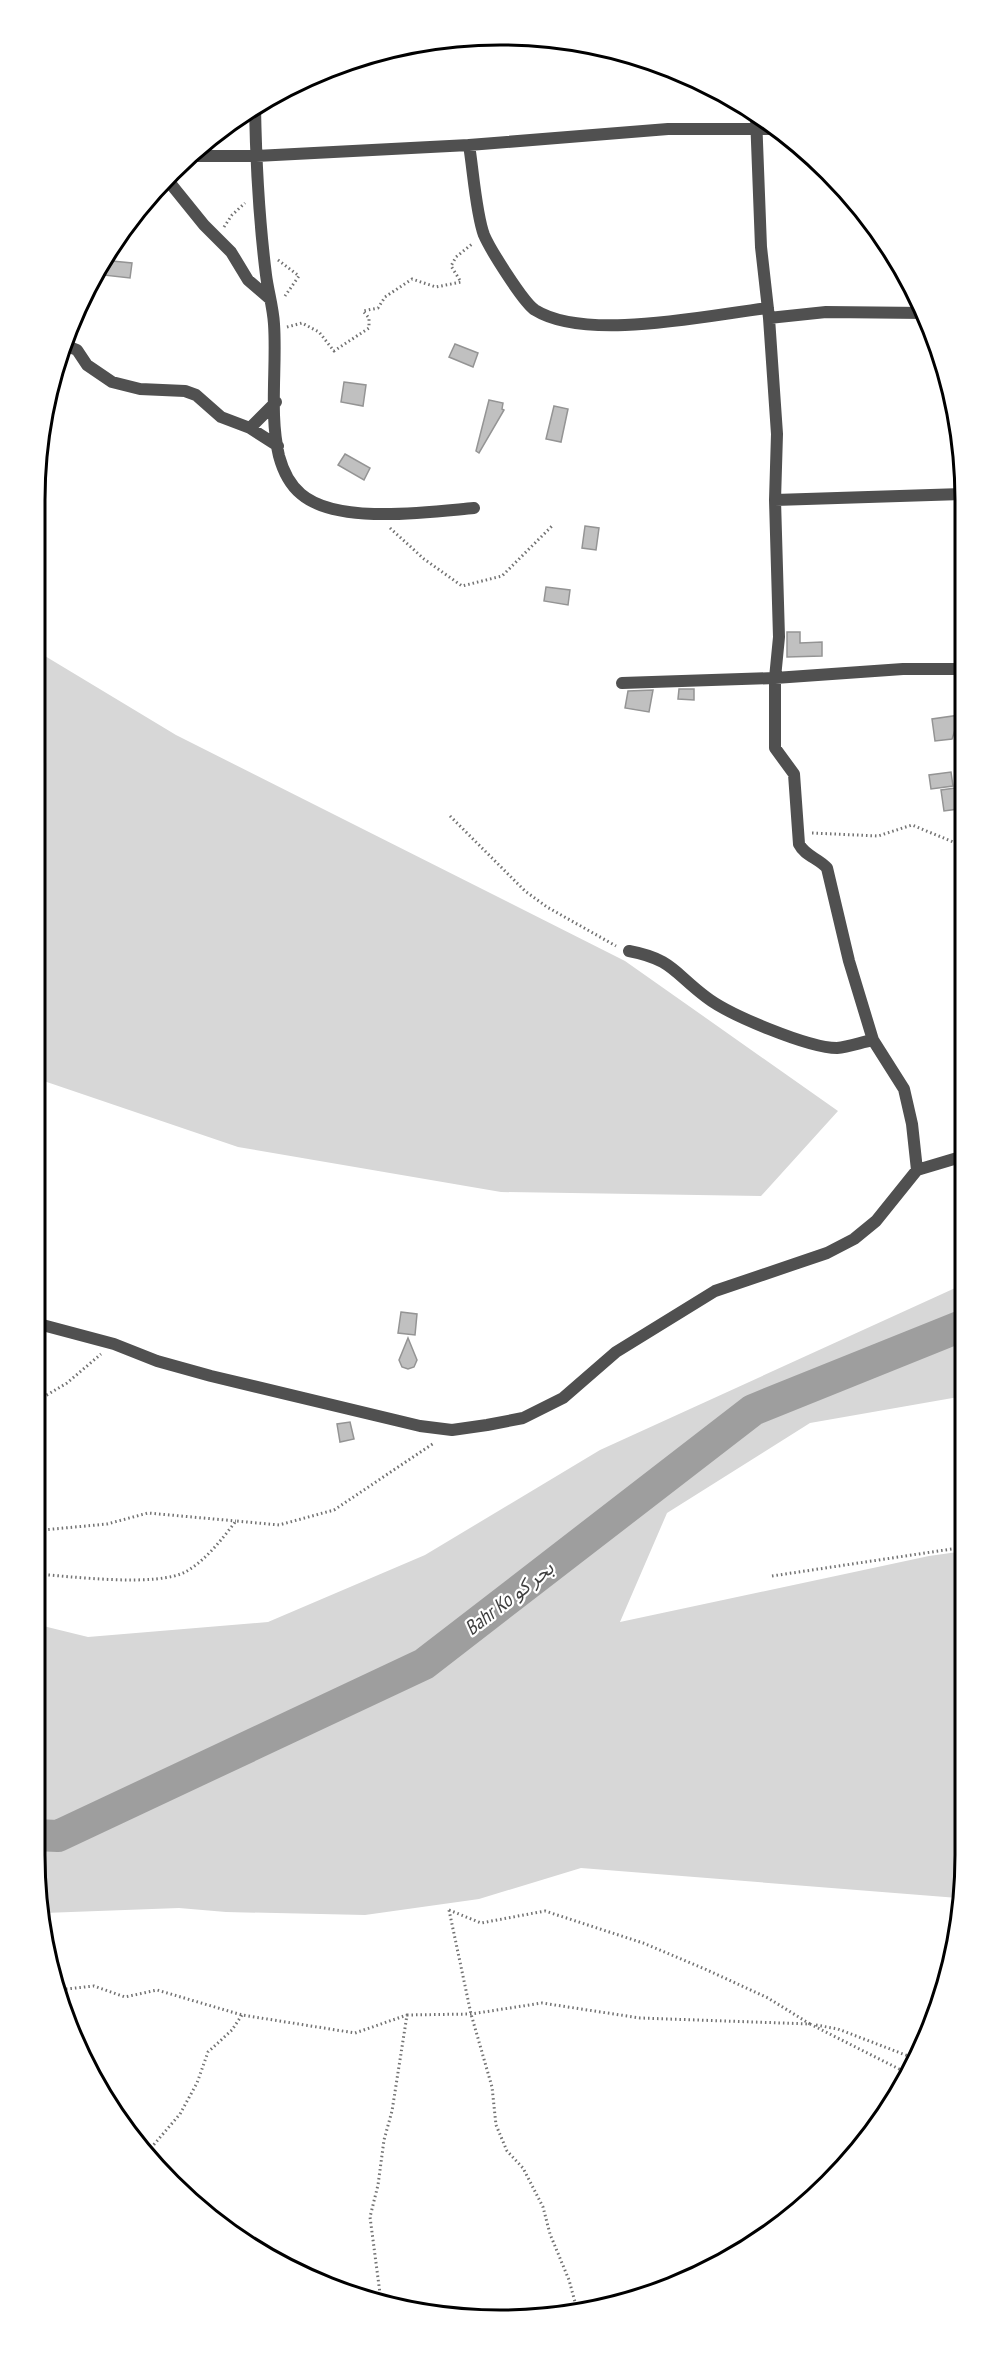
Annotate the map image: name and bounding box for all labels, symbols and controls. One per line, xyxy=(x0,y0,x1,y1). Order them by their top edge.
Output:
water label: Bahr Ko بحر كو xyxy=(459,1555,559,1641)

